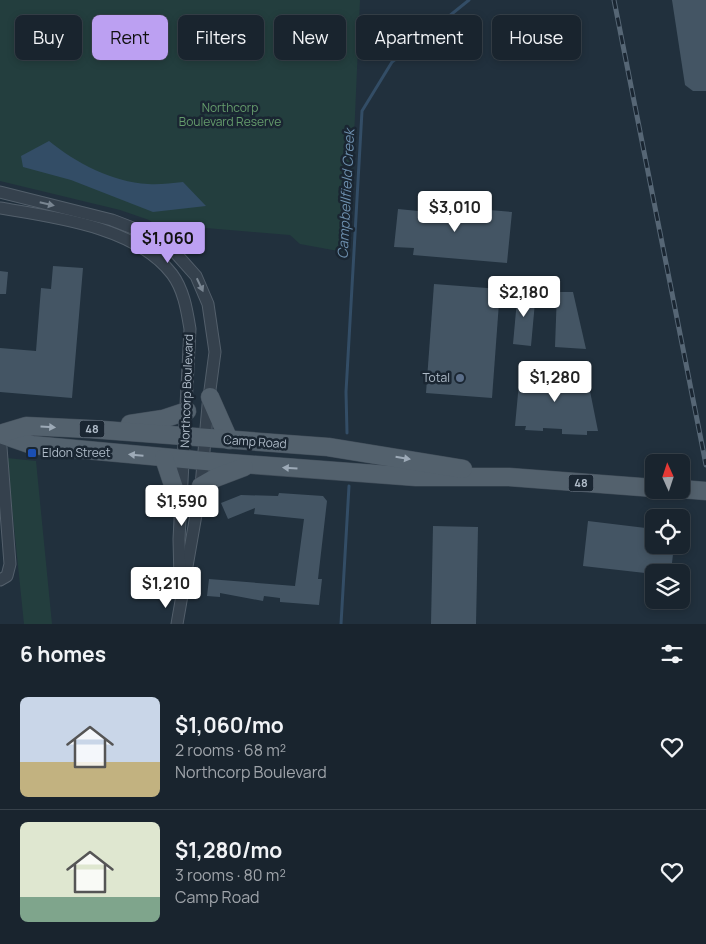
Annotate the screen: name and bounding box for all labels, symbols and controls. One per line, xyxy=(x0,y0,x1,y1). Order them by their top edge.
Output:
chip: Buy xyxy=(15,15,82,60)
chip: Rent xyxy=(92,15,168,60)
chip: Filters xyxy=(178,15,264,60)
chip: New xyxy=(274,15,346,60)
chip: Apartment xyxy=(356,15,482,60)
chip: House xyxy=(492,15,581,60)
park label: Northcorp Boulevard Reserve xyxy=(179,99,281,130)
water label: Campbellfield Creek xyxy=(333,126,359,259)
pin: $3,010 xyxy=(414,190,496,233)
text: $3,010 xyxy=(429,196,481,218)
one-way arrow xyxy=(40,200,55,208)
pin: $1,060 xyxy=(127,222,209,264)
text: $1,060 xyxy=(142,227,194,249)
pin: $2,180 xyxy=(483,276,565,318)
one-way arrow xyxy=(196,278,204,292)
text: $2,180 xyxy=(499,281,549,303)
street label: Northcorp Boulevard xyxy=(176,334,197,448)
pin: $1,280 xyxy=(514,360,596,403)
text: $1,280 xyxy=(529,366,581,388)
place label: Total xyxy=(422,369,450,386)
marker: Total xyxy=(454,372,466,384)
road number: 48 xyxy=(80,420,104,438)
one-way arrow xyxy=(40,423,56,431)
street label: Camp Road xyxy=(223,431,287,452)
place label: Eldon Street xyxy=(42,444,111,461)
marker: Eldon Street xyxy=(26,447,38,459)
one-way arrow xyxy=(128,451,144,459)
one-way arrow xyxy=(395,454,411,462)
north arrow xyxy=(645,454,690,499)
map controls xyxy=(645,454,690,609)
one-way arrow xyxy=(282,463,298,471)
road number: 48 xyxy=(568,474,594,492)
pin: $1,590 xyxy=(141,484,223,527)
text: $1,590 xyxy=(156,490,208,512)
button: locate xyxy=(645,509,690,554)
button: layers xyxy=(645,564,690,609)
pin: $1,210 xyxy=(125,566,207,609)
text: $1,210 xyxy=(142,572,190,594)
text: 6 homes xyxy=(20,640,106,668)
icon: filters xyxy=(658,640,686,668)
text: $1,060/mo xyxy=(175,711,284,739)
icon: home xyxy=(60,717,120,777)
icon: heart xyxy=(658,733,686,761)
text: 2 rooms · 68 m² xyxy=(175,739,286,761)
text: Northcorp Boulevard xyxy=(175,761,327,783)
text: $1,280/mo xyxy=(175,836,282,864)
icon: home xyxy=(60,842,120,902)
icon: heart xyxy=(658,858,686,886)
text: 3 rooms · 80 m² xyxy=(175,864,286,886)
text: Camp Road xyxy=(175,886,260,908)

